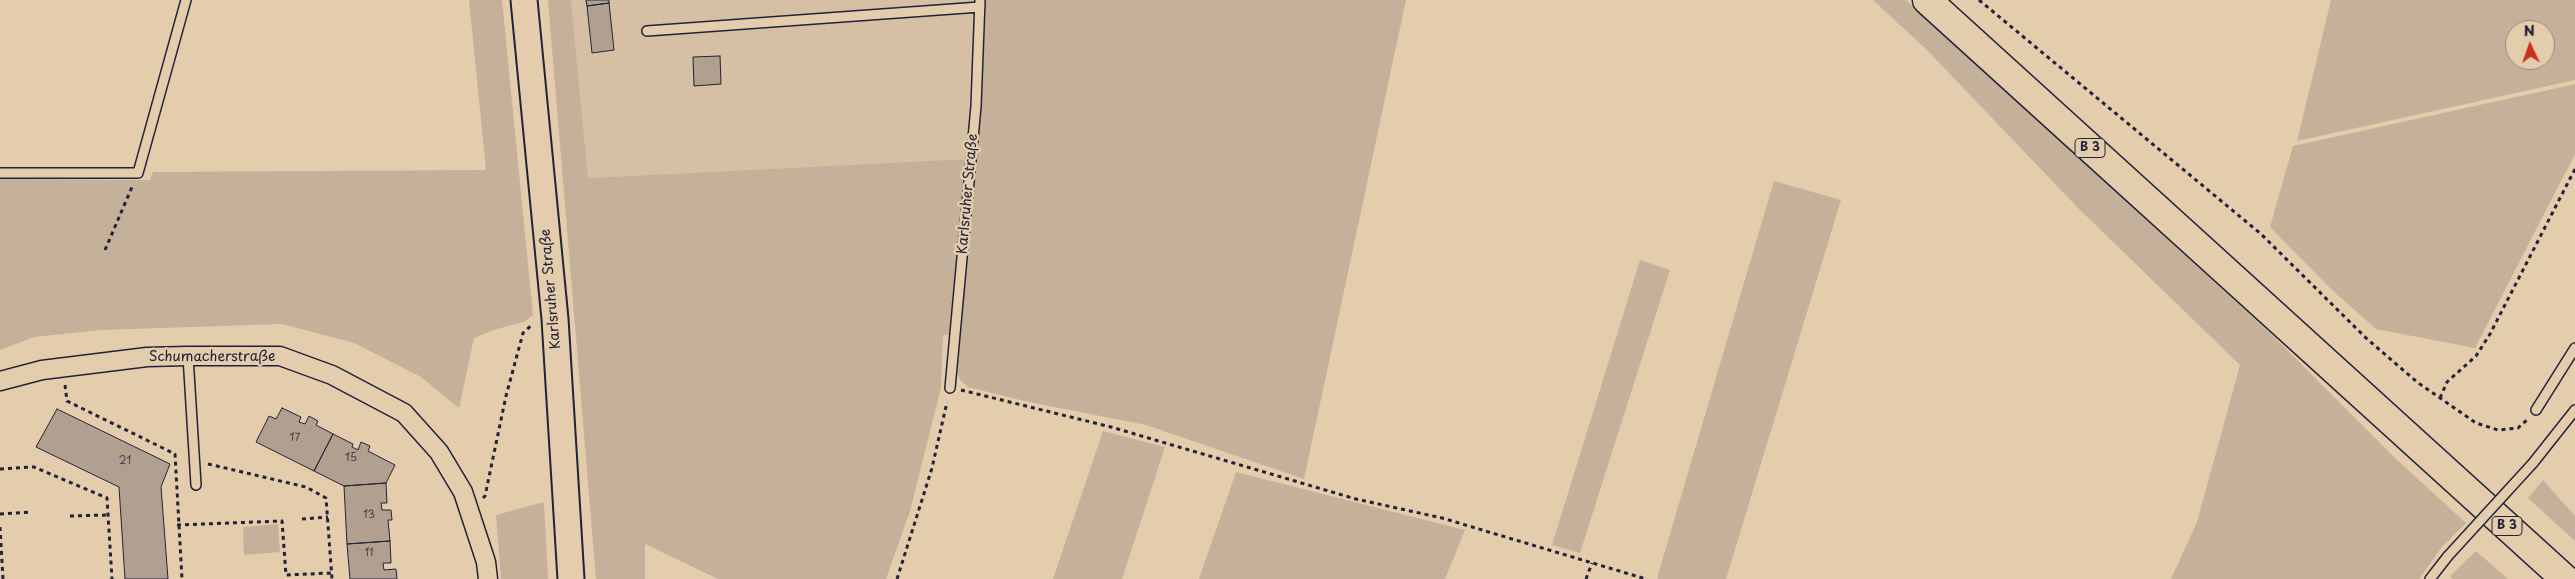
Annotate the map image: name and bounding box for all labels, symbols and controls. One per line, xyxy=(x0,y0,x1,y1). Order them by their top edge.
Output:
north arrow xyxy=(2505,20,2555,70)
text: N xyxy=(2523,20,2535,41)
street label: Karlsruher Straße xyxy=(954,133,982,255)
road number: B 3 xyxy=(2075,138,2105,158)
street label: Karlsruher Straße xyxy=(537,228,565,350)
street label: Schumacherstraße xyxy=(149,349,275,365)
house number: 17 xyxy=(290,431,300,445)
house number: 15 xyxy=(345,451,357,465)
house number: 21 xyxy=(119,454,131,468)
house number: 13 xyxy=(363,508,375,522)
road number: B 3 xyxy=(2492,516,2522,536)
house number: 11 xyxy=(364,546,374,560)

